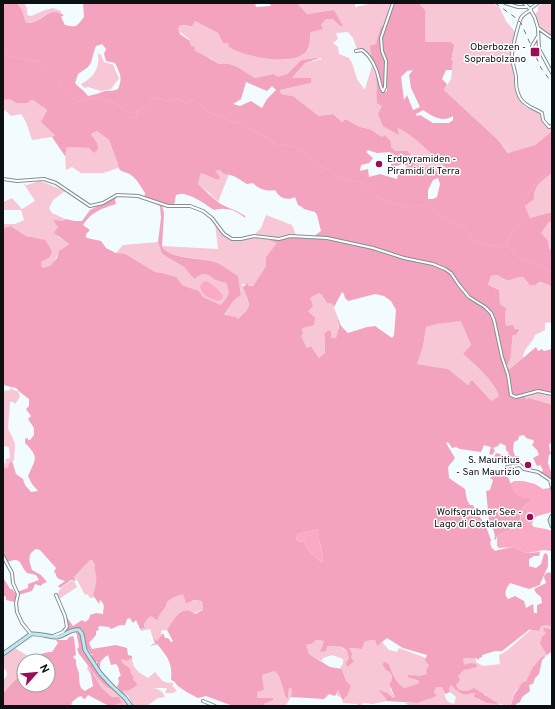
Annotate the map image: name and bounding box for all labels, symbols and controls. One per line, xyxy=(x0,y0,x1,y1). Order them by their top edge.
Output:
place label: Oberbozen - Soprabolzano xyxy=(464,41,526,66)
marker: Oberbozen - Soprabolzano xyxy=(529,46,541,58)
place label: Erdpyramiden - Piramidi di Terra xyxy=(387,153,460,178)
marker: Erdpyramiden - Piramidi di Terra xyxy=(374,159,384,169)
place label: S. Mauritius - San Maurizio xyxy=(456,454,520,479)
marker: S. Mauritius - San Maurizio xyxy=(523,460,533,470)
place label: Wolfsgrubner See - Lago di Costalovara xyxy=(434,506,522,531)
marker: Wolfsgrubner See - Lago di Costalovara xyxy=(525,512,535,522)
north arrow xyxy=(16,653,56,693)
text: N xyxy=(36,662,52,676)

